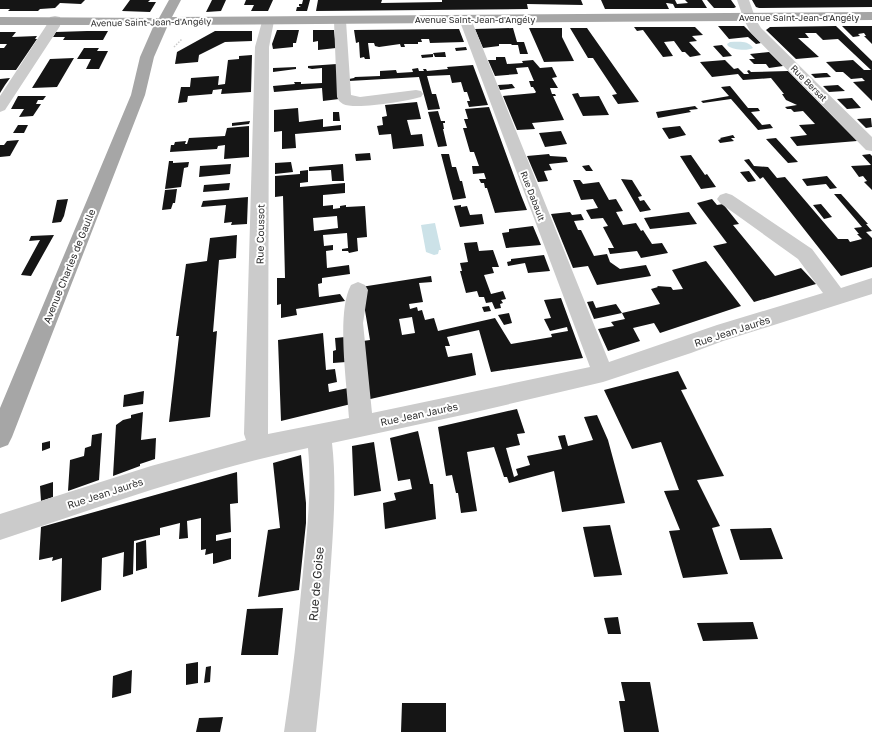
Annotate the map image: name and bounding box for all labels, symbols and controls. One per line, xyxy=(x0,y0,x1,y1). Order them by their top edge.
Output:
street label: Avenue Saint-Jean-d'Angély xyxy=(739,12,859,23)
street label: Avenue Saint-Jean-d'Angély xyxy=(415,14,535,25)
street label: Avenue Saint-Jean-d'Angély xyxy=(91,15,211,29)
street label: Rue Bersat xyxy=(788,62,830,104)
street label: Rue Dabault xyxy=(518,169,548,223)
street label: Rue Coussot xyxy=(253,204,267,264)
street label: Avenue Charles de Gaulle xyxy=(41,207,98,325)
street label: Rue Jean Jaurès xyxy=(693,313,771,349)
street label: Rue Jean Jaurès xyxy=(379,400,459,428)
street label: Rue Jean Jaurès xyxy=(66,475,144,511)
street label: Rue de Goise xyxy=(305,546,327,622)

